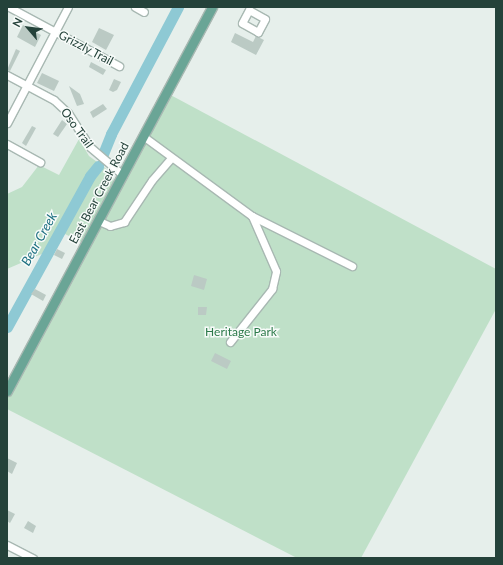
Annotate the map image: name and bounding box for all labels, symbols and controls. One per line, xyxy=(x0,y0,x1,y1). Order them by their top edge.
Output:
north arrow xyxy=(8,8,48,48)
text: N xyxy=(9,15,25,29)
street label: Grizzly Trail xyxy=(56,27,116,69)
street label: Oso Trail xyxy=(58,105,96,151)
street label: East Bear Creek Road xyxy=(66,140,132,246)
water label: Bear Creek xyxy=(18,209,60,269)
park label: Heritage Park xyxy=(205,325,277,339)

